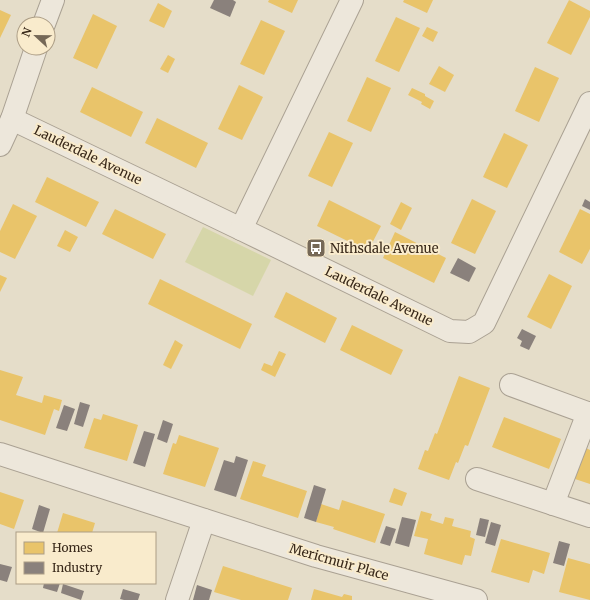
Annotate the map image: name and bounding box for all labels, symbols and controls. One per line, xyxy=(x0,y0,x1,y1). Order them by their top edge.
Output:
north arrow xyxy=(16,16,56,56)
text: N xyxy=(19,25,35,39)
street label: Lauderdale Avenue xyxy=(31,121,145,189)
bus stop icon: Nithsdale Avenue xyxy=(305,237,327,259)
place label: Nithsdale Avenue xyxy=(330,240,439,257)
street label: Lauderdale Avenue xyxy=(322,262,436,330)
legend xyxy=(16,532,156,584)
text: Homes xyxy=(52,540,93,555)
street label: Mericmuir Place xyxy=(287,540,391,584)
text: Industry xyxy=(52,560,102,575)

